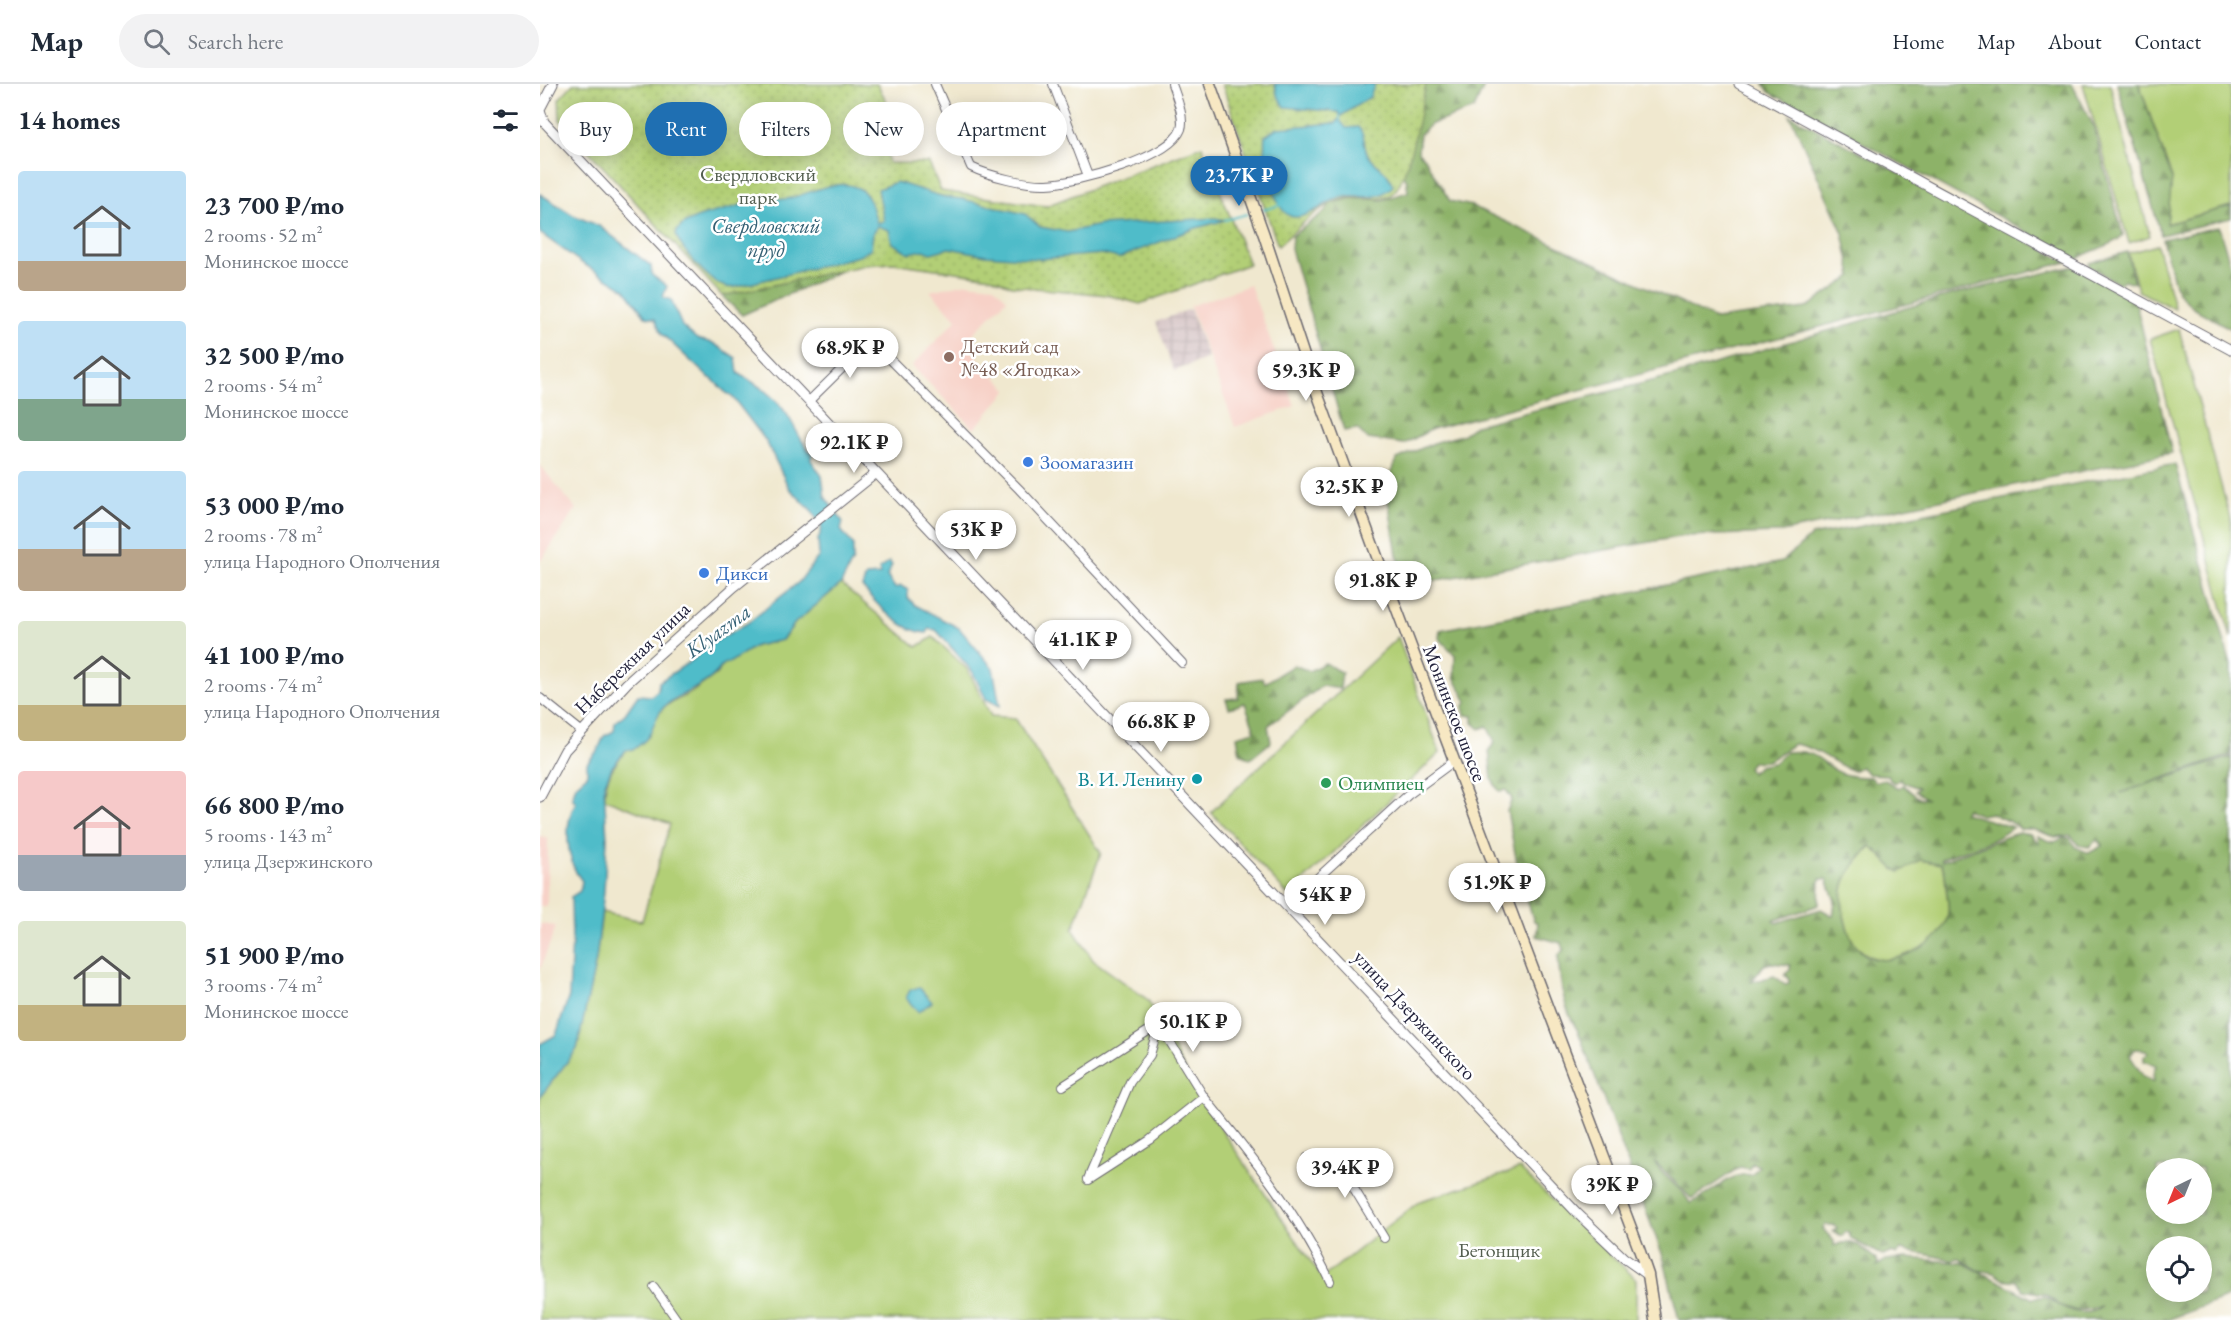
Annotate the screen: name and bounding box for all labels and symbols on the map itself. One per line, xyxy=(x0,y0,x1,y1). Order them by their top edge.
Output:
pin: 23.7K ₽ xyxy=(1184,156,1294,207)
park label: Свердловский парк xyxy=(700,161,816,210)
water label: Свердловский пруд xyxy=(711,212,821,263)
pin: 68.9K ₽ xyxy=(795,328,905,379)
place label: Детский сад №48 «Ягодка» xyxy=(961,333,1082,382)
marker: Детский сад №48 «Ягодка» xyxy=(942,350,956,364)
pin: 59.3K ₽ xyxy=(1251,351,1361,402)
pin: 92.1K ₽ xyxy=(799,423,909,474)
place label: Зоомагазин xyxy=(1040,449,1134,475)
marker: Зоомагазин xyxy=(1021,455,1035,469)
pin: 32.5K ₽ xyxy=(1294,467,1404,518)
pin: 53K ₽ xyxy=(934,510,1018,561)
place label: Дикси xyxy=(716,560,769,586)
pin: 91.8K ₽ xyxy=(1328,561,1438,612)
marker: Дикси xyxy=(697,566,711,580)
street label: Набережная улица xyxy=(569,596,695,720)
water label: Klyazma xyxy=(679,598,756,664)
pin: 41.1K ₽ xyxy=(1028,620,1138,671)
street label: Монинское шоссе xyxy=(1417,641,1493,785)
pin: 66.8K ₽ xyxy=(1106,702,1216,753)
place label: В. И. Ленину xyxy=(1078,766,1185,792)
place label: Олимпиец xyxy=(1338,770,1425,796)
marker: В. И. Ленину xyxy=(1190,772,1204,786)
marker: Олимпиец xyxy=(1319,776,1333,790)
pin: 51.9K ₽ xyxy=(1442,863,1552,914)
pin: 54K ₽ xyxy=(1283,875,1367,926)
street label: улица Дзержинского xyxy=(1348,944,1482,1086)
pin: 50.1K ₽ xyxy=(1138,1002,1248,1053)
pin: 39.4K ₽ xyxy=(1290,1148,1400,1199)
north arrow xyxy=(2146,1158,2212,1224)
pin: 39K ₽ xyxy=(1570,1165,1654,1216)
park label: Бетонщик xyxy=(1458,1237,1540,1263)

